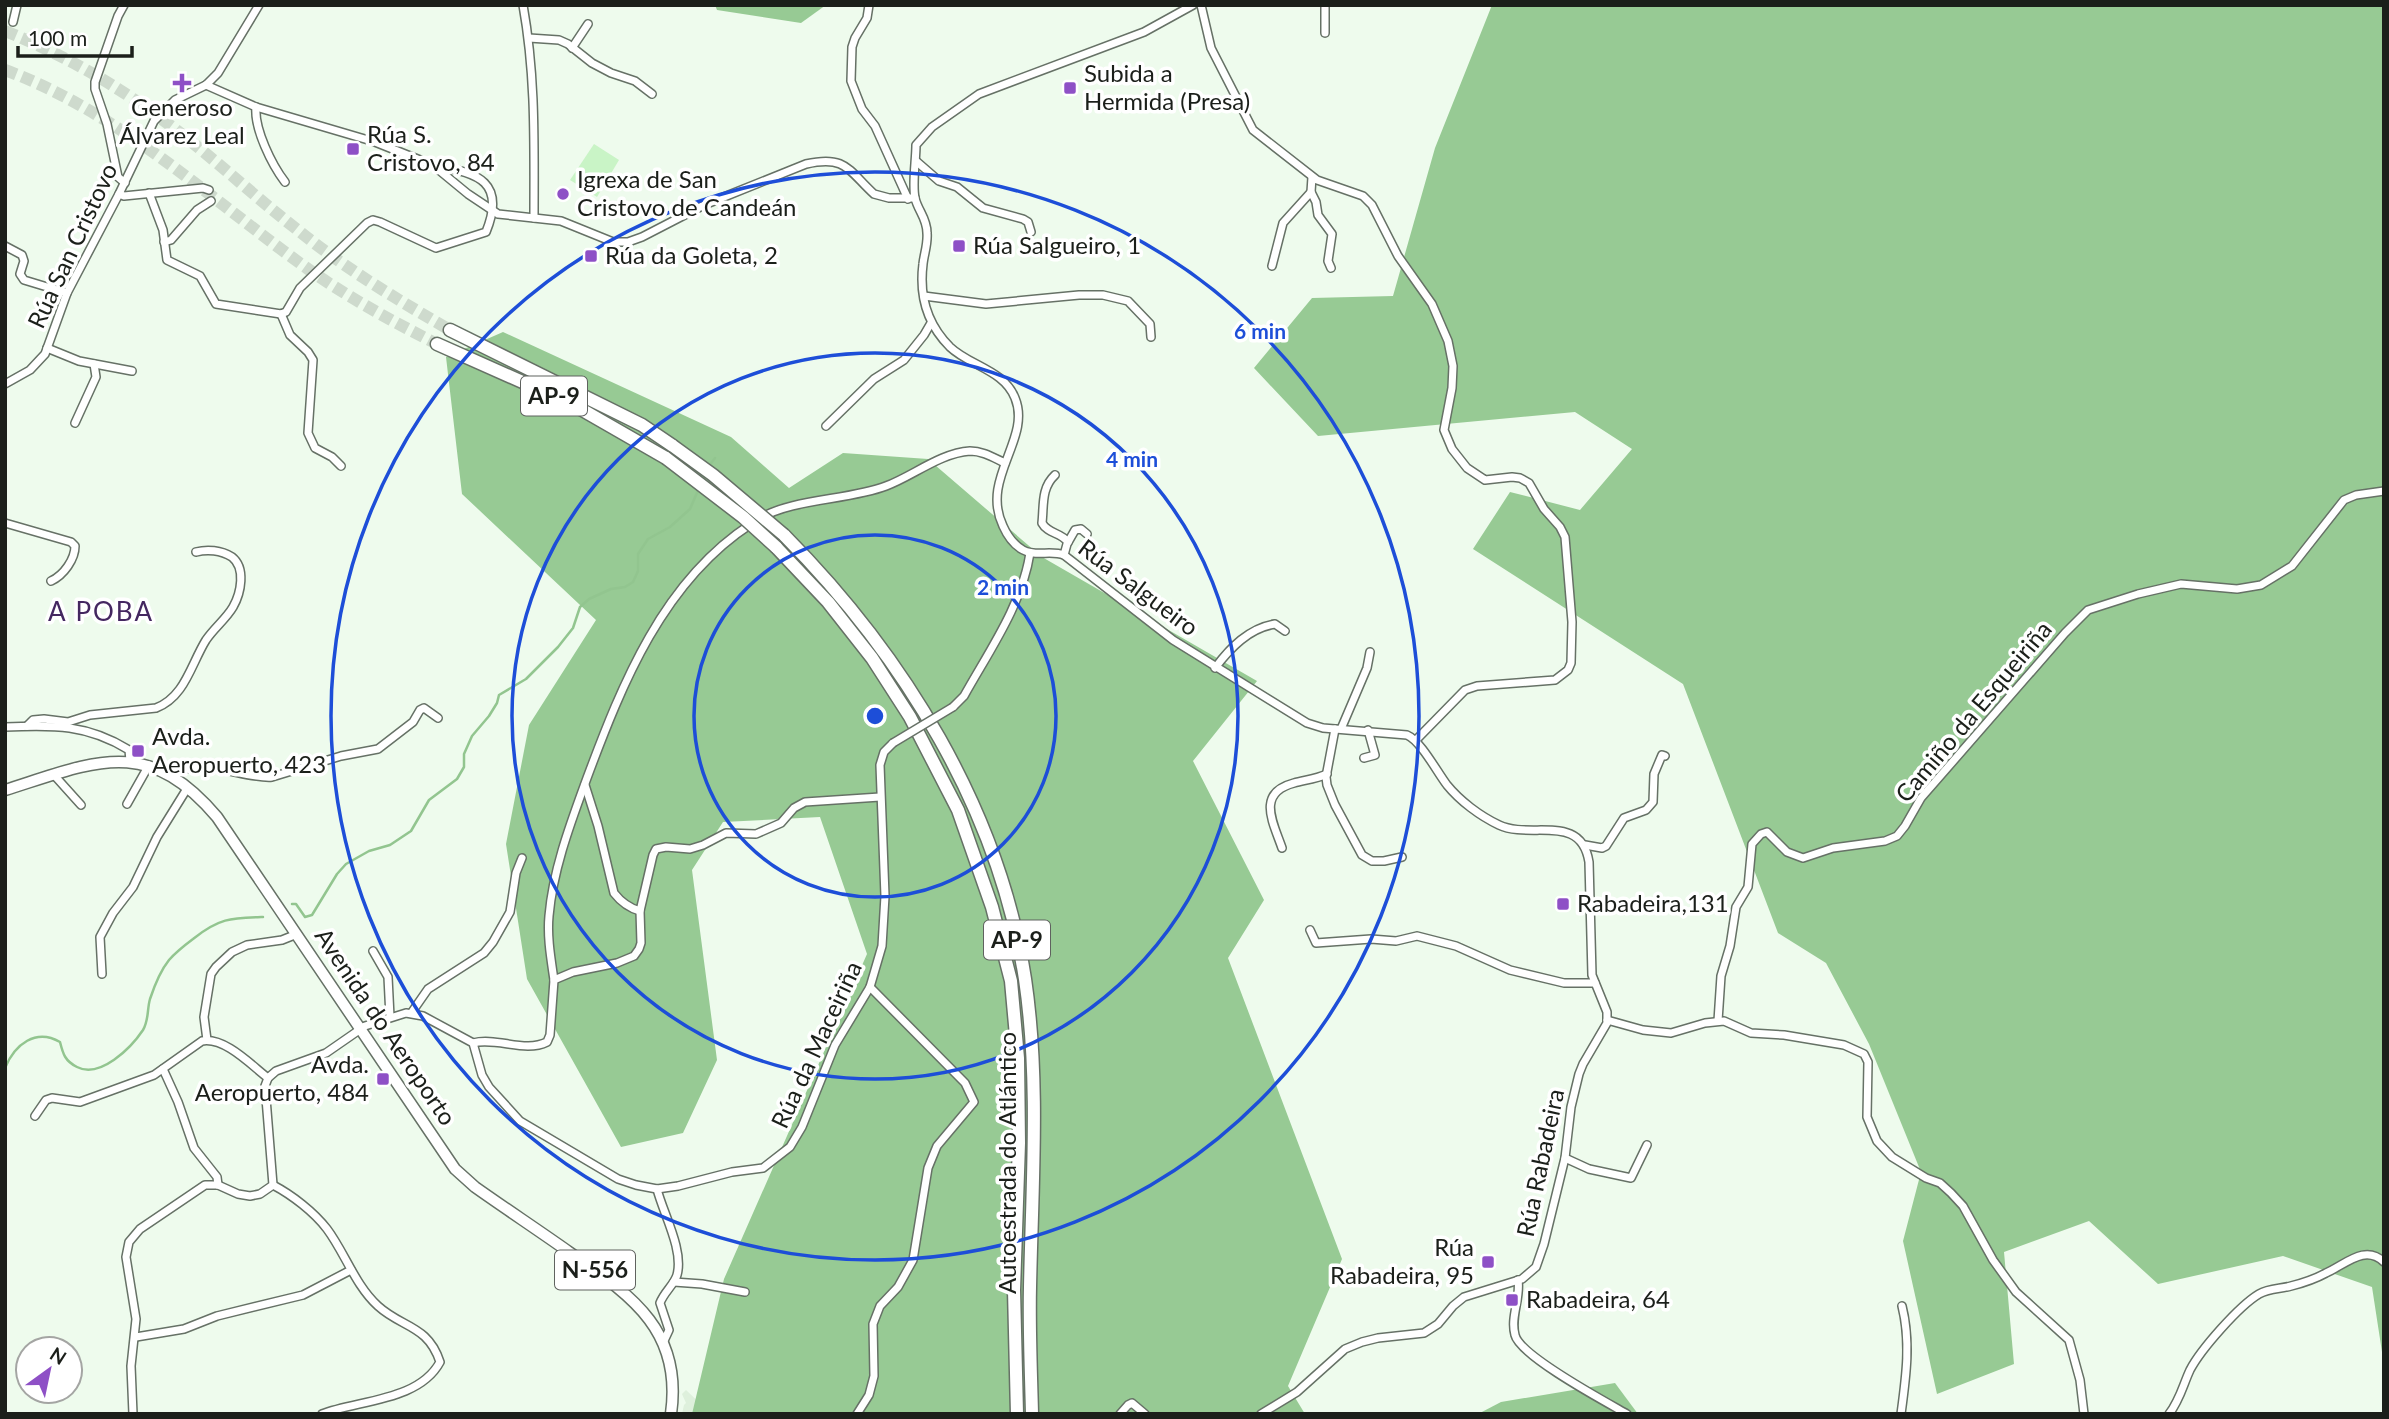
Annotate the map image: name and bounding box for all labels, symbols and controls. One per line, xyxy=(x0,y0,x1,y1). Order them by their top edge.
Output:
scale bar xyxy=(18,14,131,58)
text: 100 m xyxy=(28,25,87,50)
place label: Subida a Hermida (Presa) xyxy=(1084,58,1250,115)
marker: Generoso Álvarez Leal xyxy=(174,75,190,91)
marker: Subida a Hermida (Presa) xyxy=(1062,80,1078,96)
place label: Generoso Álvarez Leal xyxy=(119,92,245,149)
place label: Rúa S. Cristovo, 84 xyxy=(367,119,495,176)
marker: Rúa S. Cristovo, 84 xyxy=(345,141,361,157)
street label: Rúa San Cristovo xyxy=(21,158,123,332)
place label: Igrexa de San Cristovo de Candeán xyxy=(577,164,797,221)
marker: Igrexa de San Cristovo de Candeán xyxy=(555,186,571,202)
place label: Rúa Salgueiro, 1 xyxy=(973,230,1141,259)
marker: Rúa Salgueiro, 1 xyxy=(951,238,967,254)
place label: Rúa da Goleta, 2 xyxy=(605,240,778,269)
marker: Rúa da Goleta, 2 xyxy=(583,248,599,264)
text: 6 min xyxy=(1234,318,1286,343)
road number: AP-9 xyxy=(521,376,587,416)
text: 4 min xyxy=(1106,446,1158,471)
street label: Rúa Salgueiro xyxy=(1073,532,1205,641)
text: 2 min xyxy=(977,574,1029,599)
district label: A POBA xyxy=(48,595,154,627)
street label: Camiño da Esqueiriña xyxy=(1889,615,2057,807)
centre of rings xyxy=(863,704,887,728)
place label: Avda. Aeropuerto, 423 xyxy=(152,721,326,778)
marker: Avda. Aeropuerto, 423 xyxy=(130,743,146,759)
place label: Rabadeira,131 xyxy=(1577,888,1729,917)
marker: Rabadeira,131 xyxy=(1555,896,1571,912)
road number: AP-9 xyxy=(984,920,1050,959)
street label: Avenida do Aeroporto xyxy=(310,922,463,1130)
street label: Rúa da Maceiriña xyxy=(764,956,867,1132)
street label: Autoestrada do Atlántico xyxy=(992,1032,1021,1294)
place label: Avda. Aeropuerto, 484 xyxy=(195,1049,369,1106)
marker: Avda. Aeropuerto, 484 xyxy=(375,1071,391,1087)
street label: Rúa Rabadeira xyxy=(1510,1086,1569,1239)
place label: Rúa Rabadeira, 95 xyxy=(1330,1232,1474,1289)
road number: N-556 xyxy=(555,1250,635,1289)
marker: Rúa Rabadeira, 95 xyxy=(1480,1254,1496,1270)
place label: Rabadeira, 64 xyxy=(1526,1284,1670,1313)
marker: Rabadeira, 64 xyxy=(1504,1292,1520,1308)
north arrow xyxy=(14,1335,84,1405)
text: N xyxy=(46,1342,71,1369)

